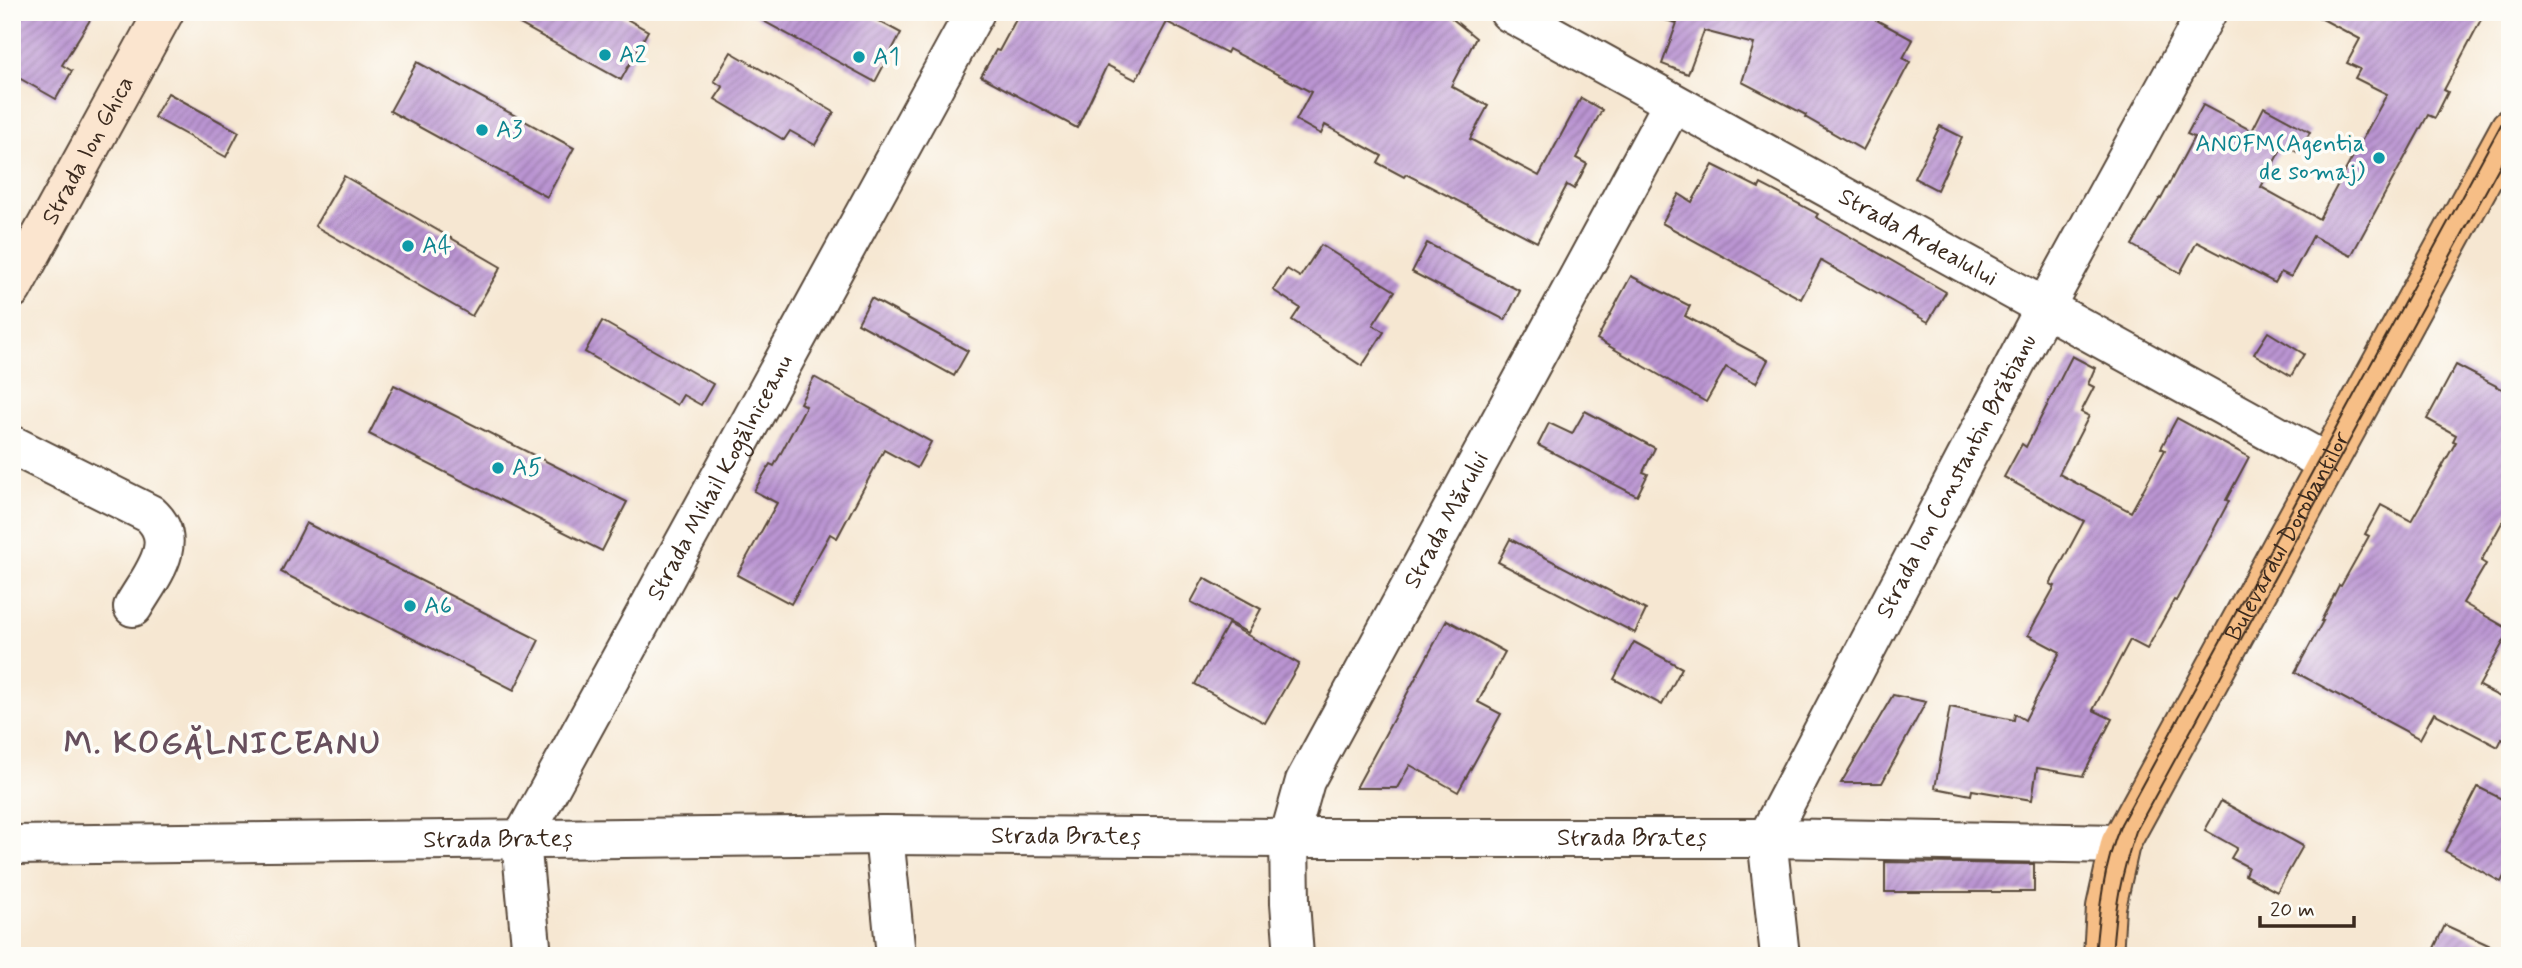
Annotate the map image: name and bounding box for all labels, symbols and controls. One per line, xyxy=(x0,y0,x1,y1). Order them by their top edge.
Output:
place label: A2 xyxy=(619,40,647,71)
place label: A1 xyxy=(873,42,899,73)
marker: A2 xyxy=(597,47,613,63)
marker: A1 xyxy=(851,49,867,65)
street label: Strada Ion Ghica xyxy=(35,71,141,230)
place label: A3 xyxy=(496,115,523,146)
marker: A3 xyxy=(474,122,490,138)
place label: ANOFM(Agentia de somaj) xyxy=(2195,129,2365,188)
marker: ANOFM(Agentia de somaj) xyxy=(2371,150,2387,166)
street label: Strada Ardealului xyxy=(1833,181,2003,294)
place label: A4 xyxy=(422,231,452,262)
marker: A4 xyxy=(400,238,416,254)
street label: Strada Ion Constantin Brătianu xyxy=(1869,329,2044,624)
street label: Strada Mihail Kogălniceanu xyxy=(640,349,800,606)
street label: Bulevardul Dorobanților xyxy=(2218,426,2357,647)
street label: Strada Mărului xyxy=(1397,446,1496,594)
place label: A5 xyxy=(512,453,542,484)
marker: A5 xyxy=(490,460,506,476)
place label: A6 xyxy=(424,591,452,622)
marker: A6 xyxy=(402,598,418,614)
district label: M. KOGĂLNICEANU xyxy=(64,723,382,765)
street label: Strada Brateș xyxy=(991,820,1141,852)
street label: Strada Brateș xyxy=(423,823,573,856)
street label: Strada Brateș xyxy=(1557,823,1707,854)
scale bar xyxy=(2260,884,2354,928)
text: 20 m xyxy=(2270,896,2315,924)

